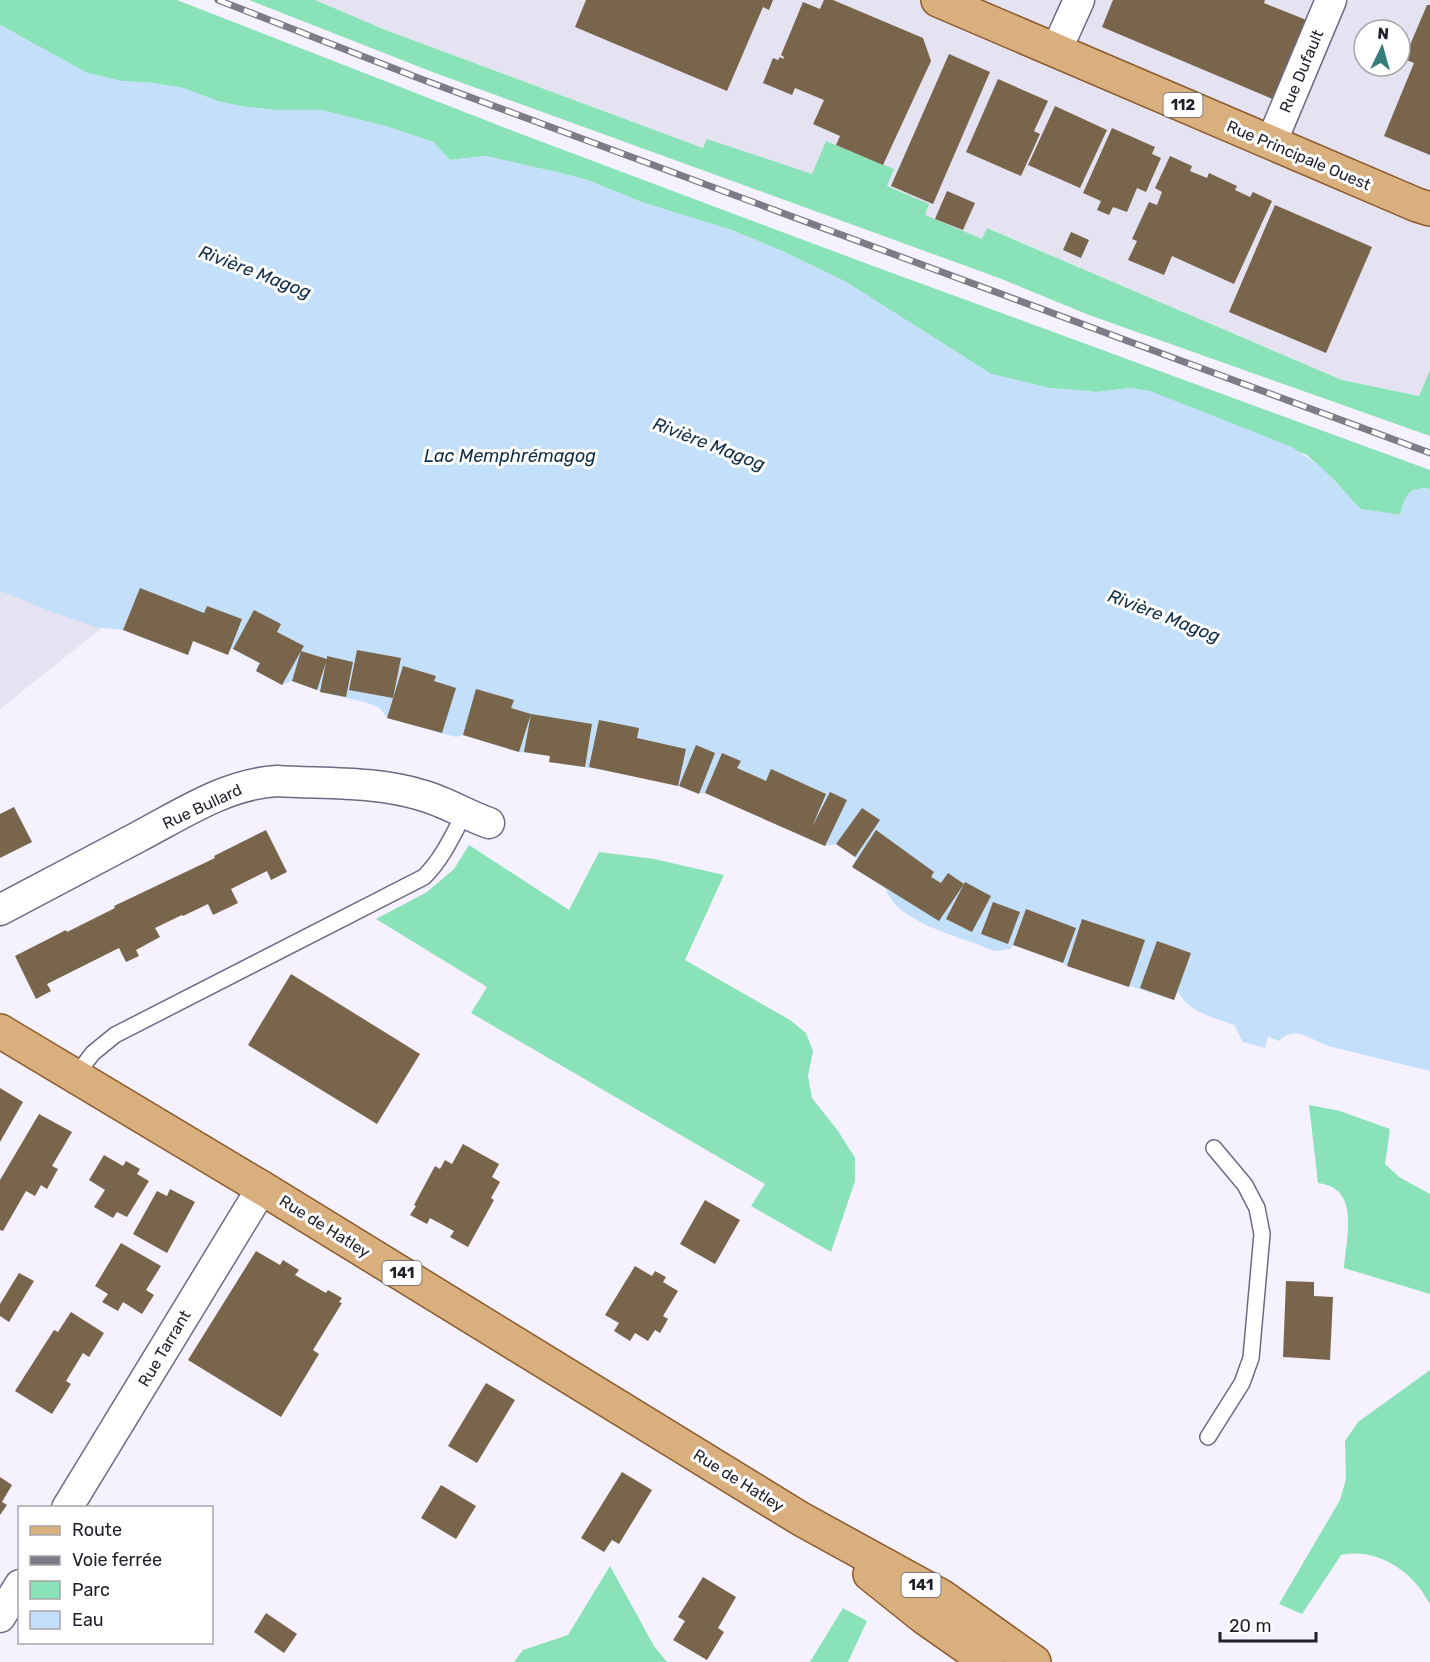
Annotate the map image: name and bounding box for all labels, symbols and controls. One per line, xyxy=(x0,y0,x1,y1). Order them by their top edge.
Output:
north arrow xyxy=(1352,18,1412,78)
text: N xyxy=(1377,24,1390,44)
street label: Rue Dufault xyxy=(1275,27,1327,116)
road number: 112 xyxy=(1164,93,1202,117)
street label: Rue Principale Ouest xyxy=(1224,117,1374,194)
water label: Rivière Magog xyxy=(196,241,314,304)
water label: Rivière Magog xyxy=(650,413,768,476)
water label: Lac Memphrémagog xyxy=(424,445,596,467)
water label: Rivière Magog xyxy=(1105,585,1223,648)
street label: Rue Bullard xyxy=(160,780,245,833)
street label: Rue de Hatley xyxy=(276,1191,374,1262)
road number: 141 xyxy=(382,1261,422,1285)
street label: Rue Tarrant xyxy=(134,1307,195,1390)
street label: Rue de Hatley xyxy=(690,1445,788,1516)
legend xyxy=(18,1506,213,1644)
text: Route xyxy=(72,1519,122,1541)
text: Voie ferrée xyxy=(72,1549,162,1571)
road number: 141 xyxy=(902,1573,940,1597)
text: Parc xyxy=(72,1579,110,1601)
scale bar xyxy=(1220,1605,1316,1643)
text: Eau xyxy=(72,1609,104,1631)
text: 20 m xyxy=(1229,1615,1271,1637)

